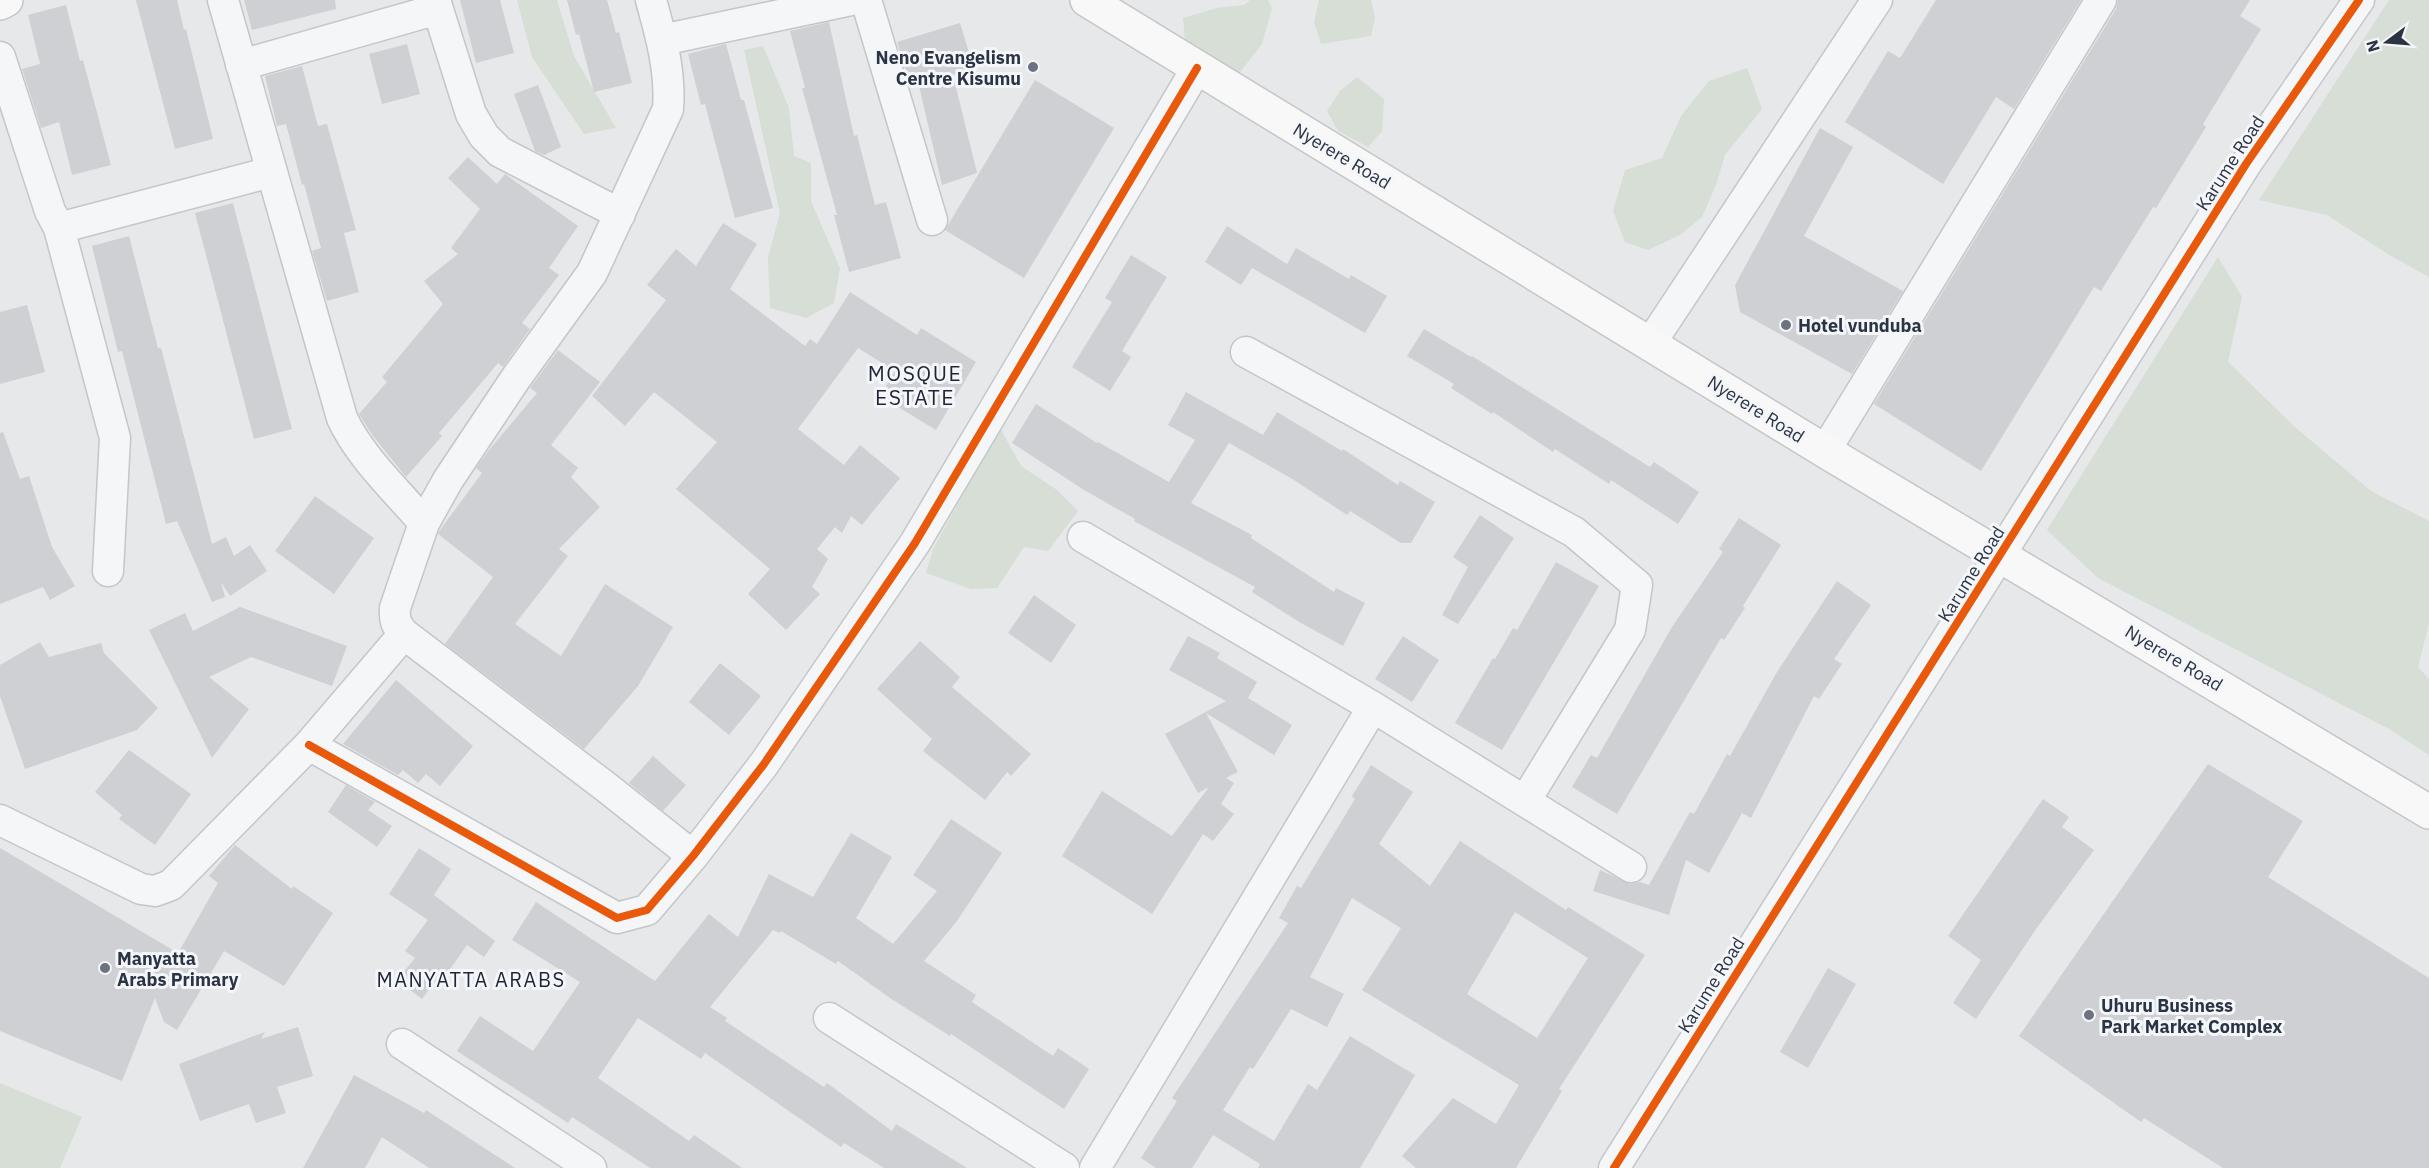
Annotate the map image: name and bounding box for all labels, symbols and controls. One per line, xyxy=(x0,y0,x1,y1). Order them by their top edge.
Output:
north arrow xyxy=(2357,12,2417,72)
text: N xyxy=(2361,38,2384,54)
place label: Neno Evangelism Centre Kisumu xyxy=(876,46,1021,90)
marker: Neno Evangelism Centre Kisumu xyxy=(1026,60,1040,74)
street label: Karume Road xyxy=(2191,111,2269,215)
street label: Nyerere Road xyxy=(1289,118,1395,194)
place label: Hotel vunduba xyxy=(1798,314,1922,337)
marker: Hotel vunduba xyxy=(1779,318,1793,332)
district label: MOSQUE ESTATE xyxy=(868,359,962,411)
street label: Nyerere Road xyxy=(1703,370,1809,448)
street label: Karume Road xyxy=(1932,522,2010,626)
street label: Nyerere Road xyxy=(2121,620,2227,696)
street label: Karume Road xyxy=(1672,933,1750,1037)
place label: Manyatta Arabs Primary xyxy=(117,947,239,991)
marker: Manyatta Arabs Primary xyxy=(98,961,112,975)
district label: MANYATTA ARABS xyxy=(376,966,566,993)
place label: Uhuru Business Park Market Complex xyxy=(2101,994,2282,1038)
marker: Uhuru Business Park Market Complex xyxy=(2082,1008,2096,1022)

